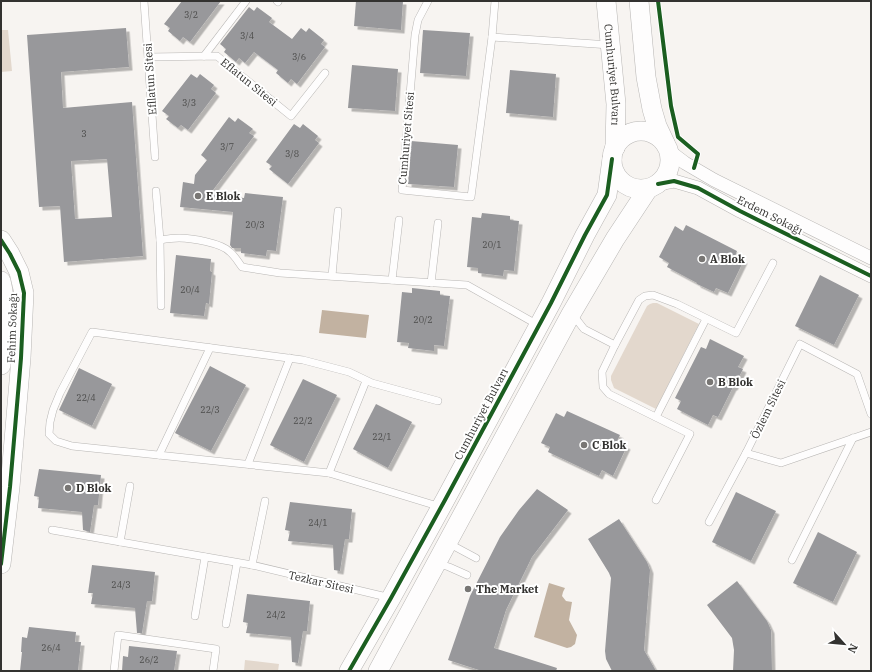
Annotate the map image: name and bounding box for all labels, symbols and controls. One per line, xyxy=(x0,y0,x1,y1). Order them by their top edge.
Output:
house number: 3/2 xyxy=(184,9,198,20)
street label: Cumhuriyet Bulvarı xyxy=(601,23,623,126)
house number: 3/4 xyxy=(240,30,254,41)
street label: Efllatun Sitesi xyxy=(140,42,159,115)
house number: 3/6 xyxy=(292,51,306,62)
street label: Eflatun Sitesi xyxy=(218,55,281,109)
street label: Cumhuriyet Sitesi xyxy=(395,90,417,185)
house number: 3/3 xyxy=(182,97,196,108)
house number: 3 xyxy=(81,128,87,139)
house number: 3/7 xyxy=(220,141,234,152)
house number: 3/8 xyxy=(285,148,299,159)
place label: E Blok xyxy=(206,189,241,203)
marker: E Blok xyxy=(193,191,203,201)
street label: Erdem Sokağı xyxy=(735,192,806,238)
house number: 20/3 xyxy=(245,219,265,230)
house number: 20/1 xyxy=(482,239,502,250)
place label: A Blok xyxy=(710,252,745,266)
marker: A Blok xyxy=(697,254,707,264)
house number: 20/4 xyxy=(180,284,200,295)
street label: Fehim Sokağı xyxy=(4,292,20,363)
house number: 20/2 xyxy=(413,314,433,325)
street label: Cumhuriyet Bulvarı xyxy=(451,365,511,462)
place label: B Blok xyxy=(718,375,753,389)
marker: B Blok xyxy=(705,377,715,387)
street label: Özlem Sitesi xyxy=(748,377,789,441)
house number: 22/4 xyxy=(76,392,96,403)
house number: 22/3 xyxy=(200,404,220,415)
house number: 22/2 xyxy=(293,415,313,426)
house number: 22/1 xyxy=(372,431,392,442)
place label: C Blok xyxy=(592,438,627,452)
marker: C Blok xyxy=(579,440,589,450)
place label: D Blok xyxy=(76,481,112,495)
marker: D Blok xyxy=(63,483,73,493)
house number: 24/1 xyxy=(308,517,328,528)
street label: Tezkar Sitesi xyxy=(287,568,355,596)
house number: 24/3 xyxy=(111,579,131,590)
place label: The Market xyxy=(476,582,538,596)
marker: The Market xyxy=(463,584,473,594)
house number: 24/2 xyxy=(266,609,286,620)
north arrow xyxy=(824,624,864,664)
text: N xyxy=(845,641,861,656)
house number: 26/4 xyxy=(41,642,61,653)
house number: 26/2 xyxy=(139,654,159,665)

